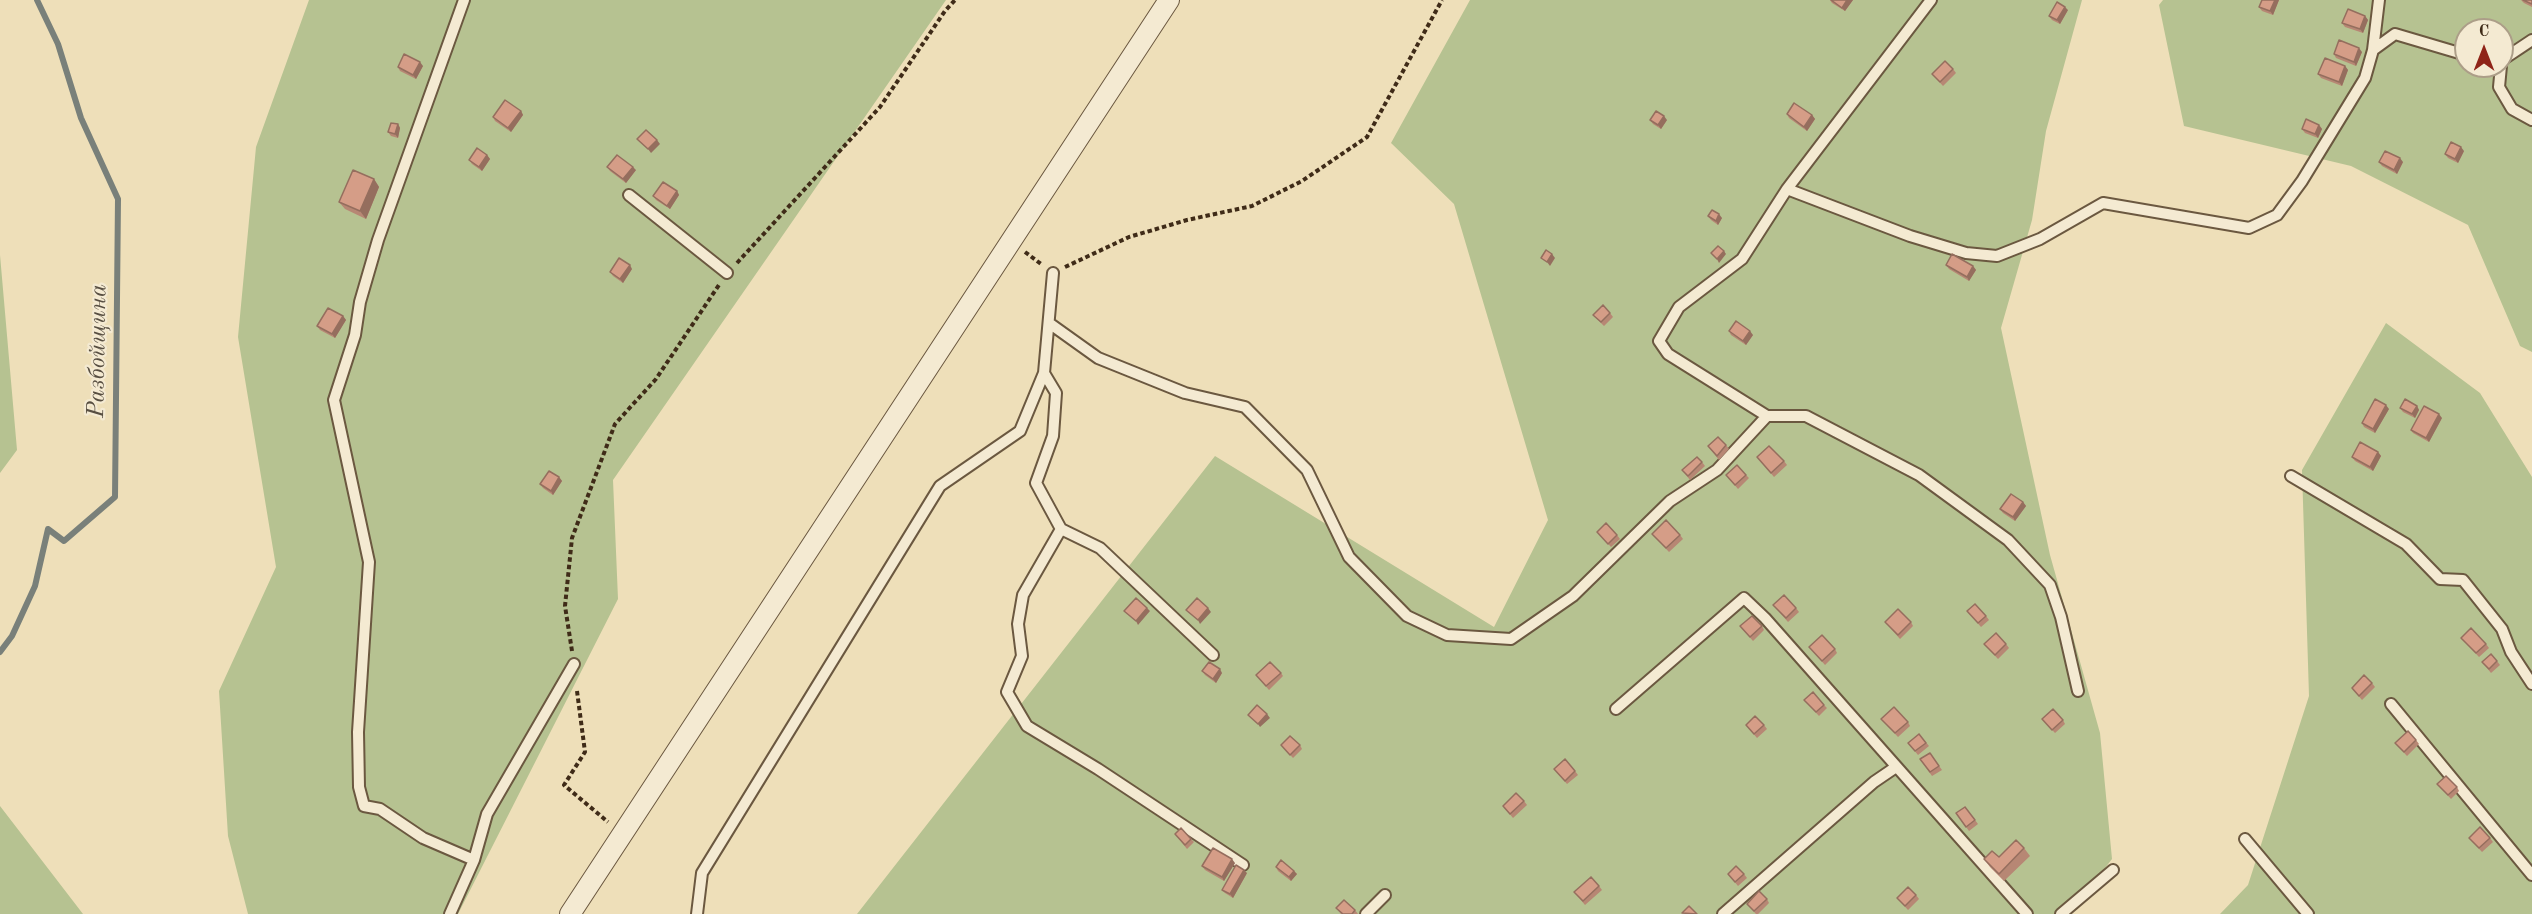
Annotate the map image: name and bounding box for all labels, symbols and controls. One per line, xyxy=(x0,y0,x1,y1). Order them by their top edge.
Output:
north arrow xyxy=(2454,18,2514,78)
text: С xyxy=(2479,24,2489,40)
water label: Разбойщина xyxy=(82,284,114,418)

